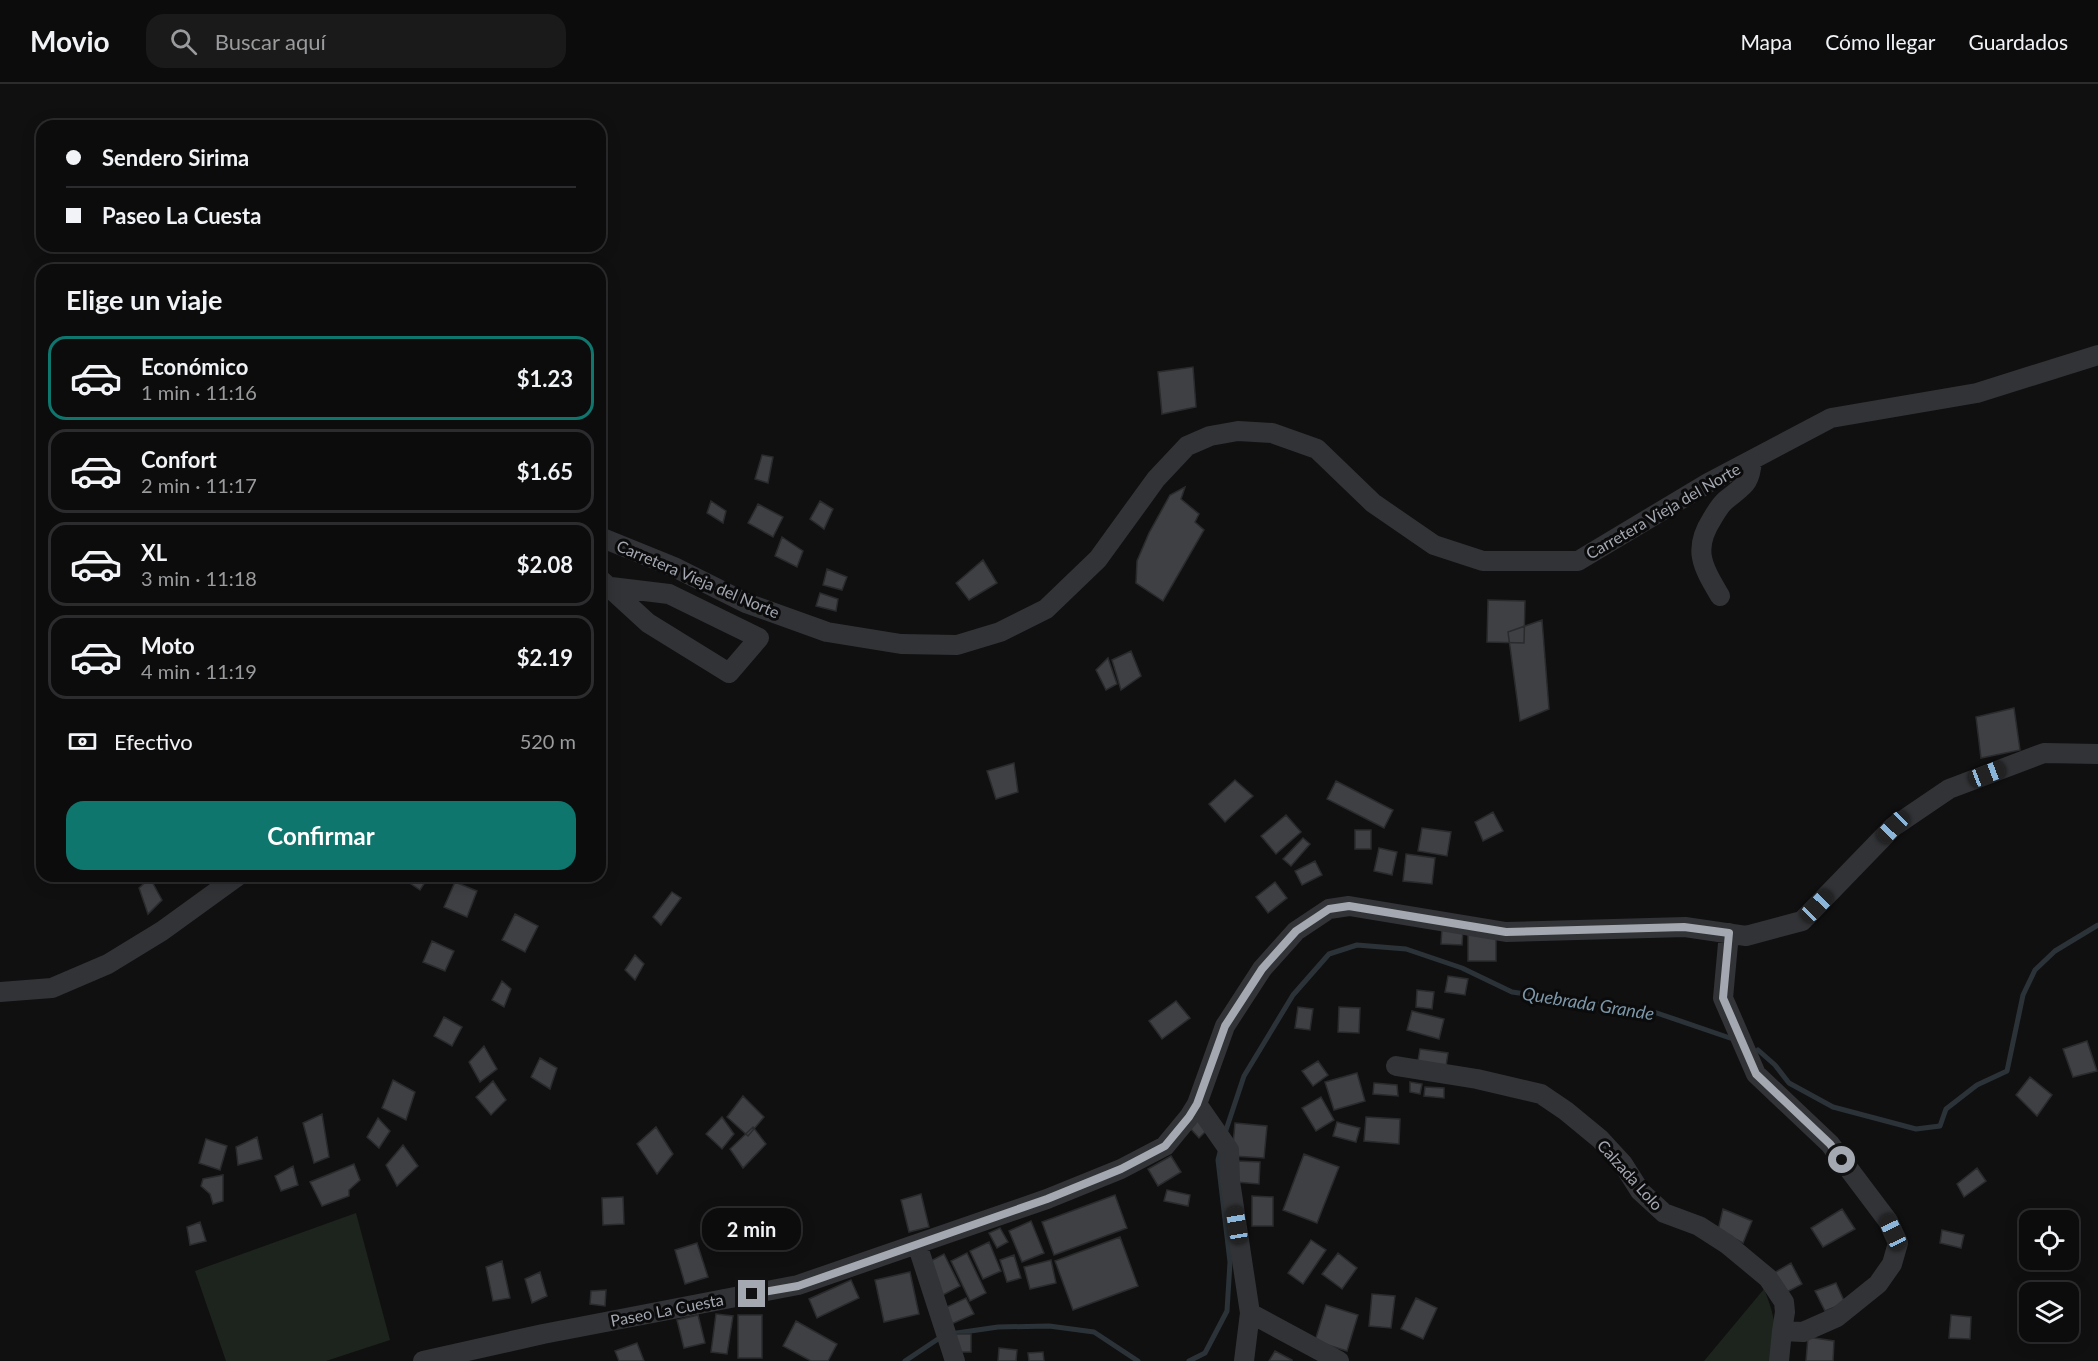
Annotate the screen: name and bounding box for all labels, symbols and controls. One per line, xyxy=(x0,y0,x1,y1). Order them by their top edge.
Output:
search box xyxy=(146,14,566,68)
text: Movio xyxy=(30,24,110,58)
icon: search xyxy=(167,25,200,58)
text: Buscar aquí xyxy=(215,28,326,55)
text: Mapa xyxy=(1740,29,1792,54)
text: Cómo llegar xyxy=(1825,29,1936,54)
text: Guardados xyxy=(1969,29,2068,54)
text: Sendero Sirima xyxy=(102,144,249,171)
text: Paseo La Cuesta xyxy=(102,202,261,229)
text: Elige un viaje xyxy=(66,283,223,316)
icon: car xyxy=(69,351,123,405)
text: Económico xyxy=(141,353,248,380)
text: $1.23 xyxy=(517,365,573,392)
text: 1 min · 11:16 xyxy=(141,380,257,404)
icon: car xyxy=(69,444,123,498)
text: Confort xyxy=(141,446,217,473)
text: $1.65 xyxy=(517,458,573,485)
street label: Carretera Vieja del Norte xyxy=(1582,459,1743,563)
text: 2 min · 11:17 xyxy=(141,473,257,497)
street label: Carretera Vieja del Norte xyxy=(614,536,782,621)
icon: car xyxy=(69,537,123,591)
text: XL xyxy=(141,539,167,566)
text: $2.08 xyxy=(517,551,573,578)
text: 3 min · 11:18 xyxy=(141,566,257,590)
icon: car xyxy=(69,630,123,684)
text: Moto xyxy=(141,632,195,659)
text: $2.19 xyxy=(517,644,573,671)
text: 4 min · 11:19 xyxy=(141,659,257,683)
icon: cash xyxy=(66,725,99,758)
text: Efectivo xyxy=(114,728,193,755)
text: 520 m xyxy=(520,729,576,753)
car xyxy=(1967,759,2007,789)
button: Confirmar xyxy=(66,801,576,870)
car xyxy=(1874,808,1912,846)
car xyxy=(1798,887,1836,925)
water label: Quebrada Grande xyxy=(1521,982,1656,1024)
street label: Calzada Lolo xyxy=(1594,1136,1667,1214)
route start xyxy=(1828,1146,1855,1173)
car xyxy=(1225,1206,1249,1244)
callout: 2 min xyxy=(702,1207,801,1249)
map controls xyxy=(2019,1210,2079,1342)
button: locate xyxy=(2019,1210,2079,1270)
car xyxy=(1877,1212,1909,1252)
text: 2 min xyxy=(727,1217,776,1241)
route end xyxy=(738,1280,765,1307)
button: layers xyxy=(2019,1282,2079,1342)
street label: Paseo La Cuesta xyxy=(609,1289,725,1330)

